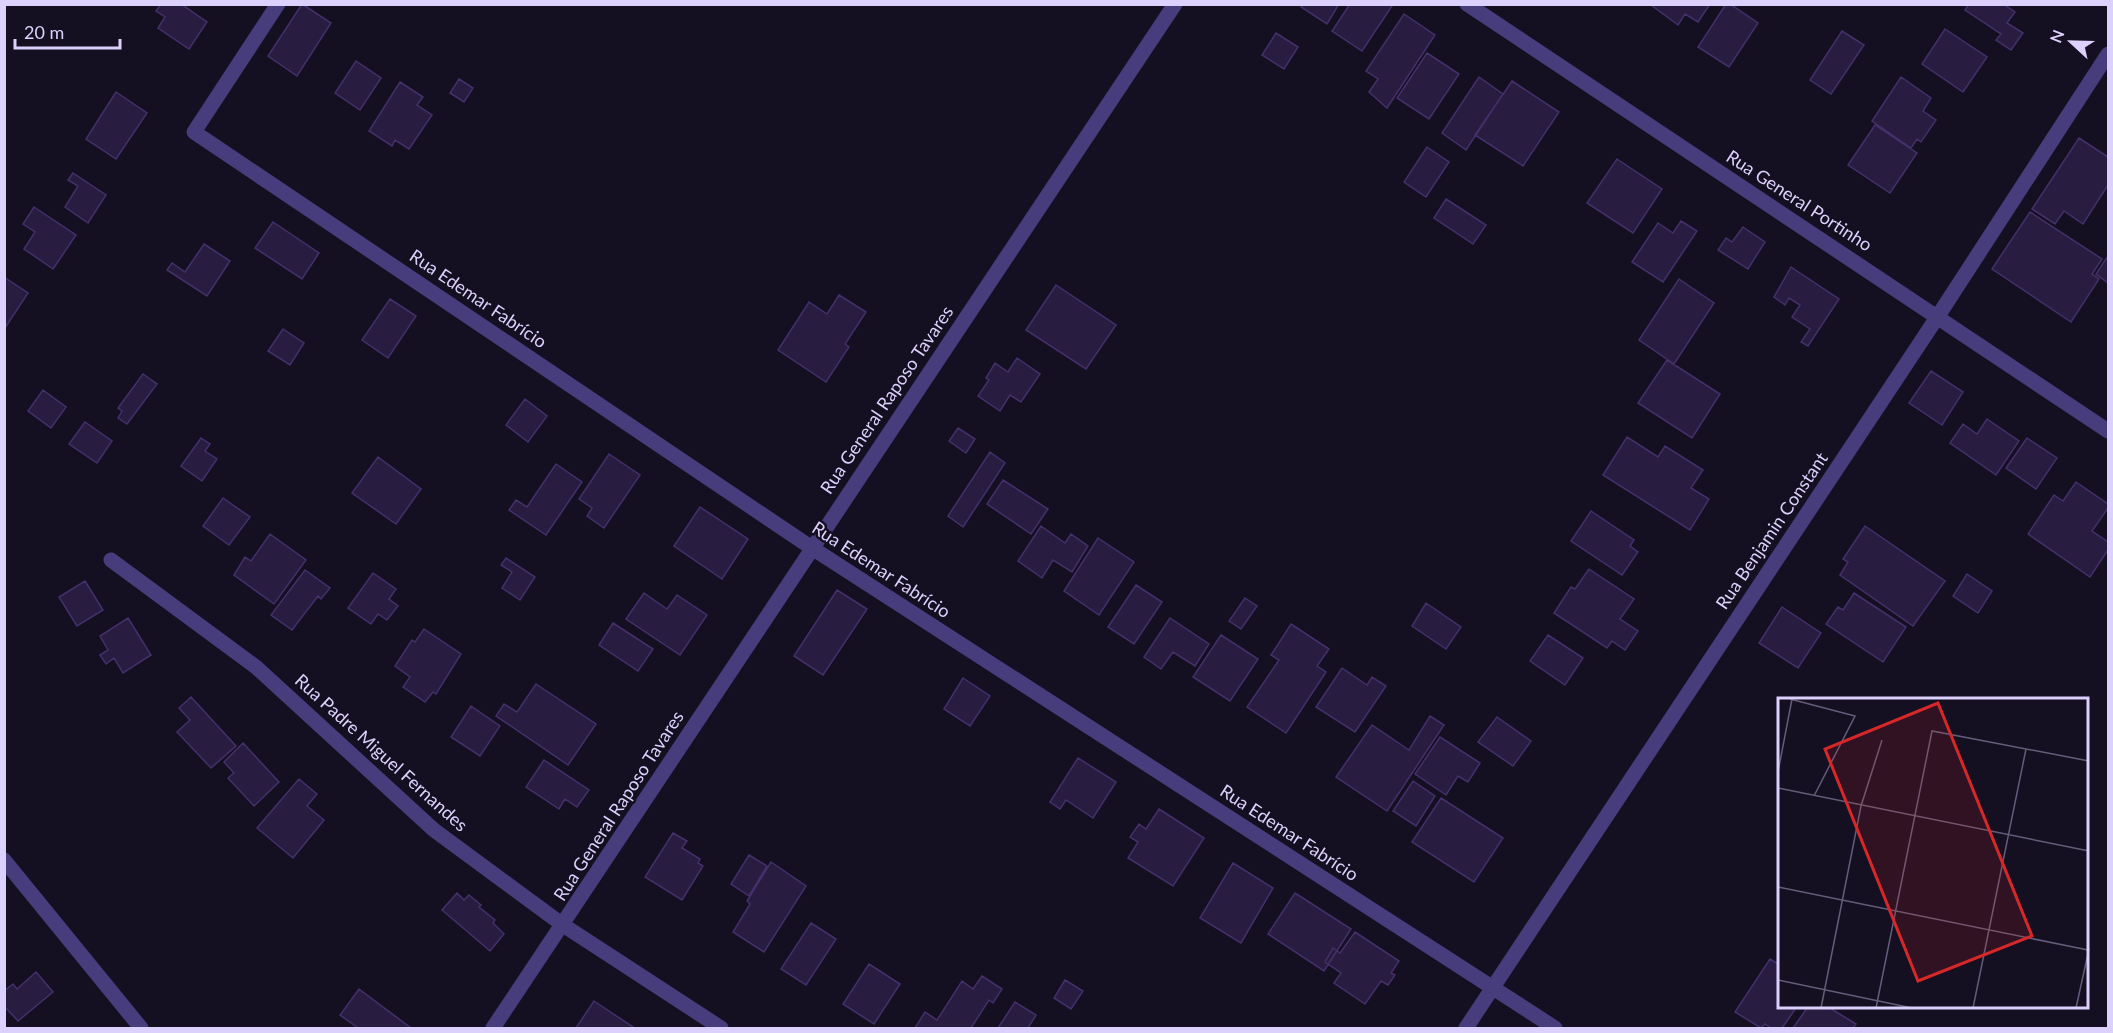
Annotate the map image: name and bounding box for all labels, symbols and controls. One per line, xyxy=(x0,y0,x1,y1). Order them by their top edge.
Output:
scale bar xyxy=(15,12,120,50)
north arrow xyxy=(2041,12,2101,72)
text: 20 m xyxy=(24,21,64,43)
text: N xyxy=(2046,27,2068,45)
street label: Rua General Portinho xyxy=(1723,145,1877,255)
street label: Rua Edemar Fabrício xyxy=(406,244,551,352)
street label: Rua General Raposo Tavares xyxy=(815,301,958,498)
street label: Rua Benjamin Constant xyxy=(1711,447,1832,613)
street label: Rua Edemar Fabrício xyxy=(808,516,955,622)
street label: Rua Padre Miguel Fernandes xyxy=(291,669,473,836)
inset map xyxy=(1778,698,2089,1009)
street label: Rua General Raposo Tavares xyxy=(548,706,688,905)
street label: Rua Edemar Fabrício xyxy=(1216,779,1363,885)

